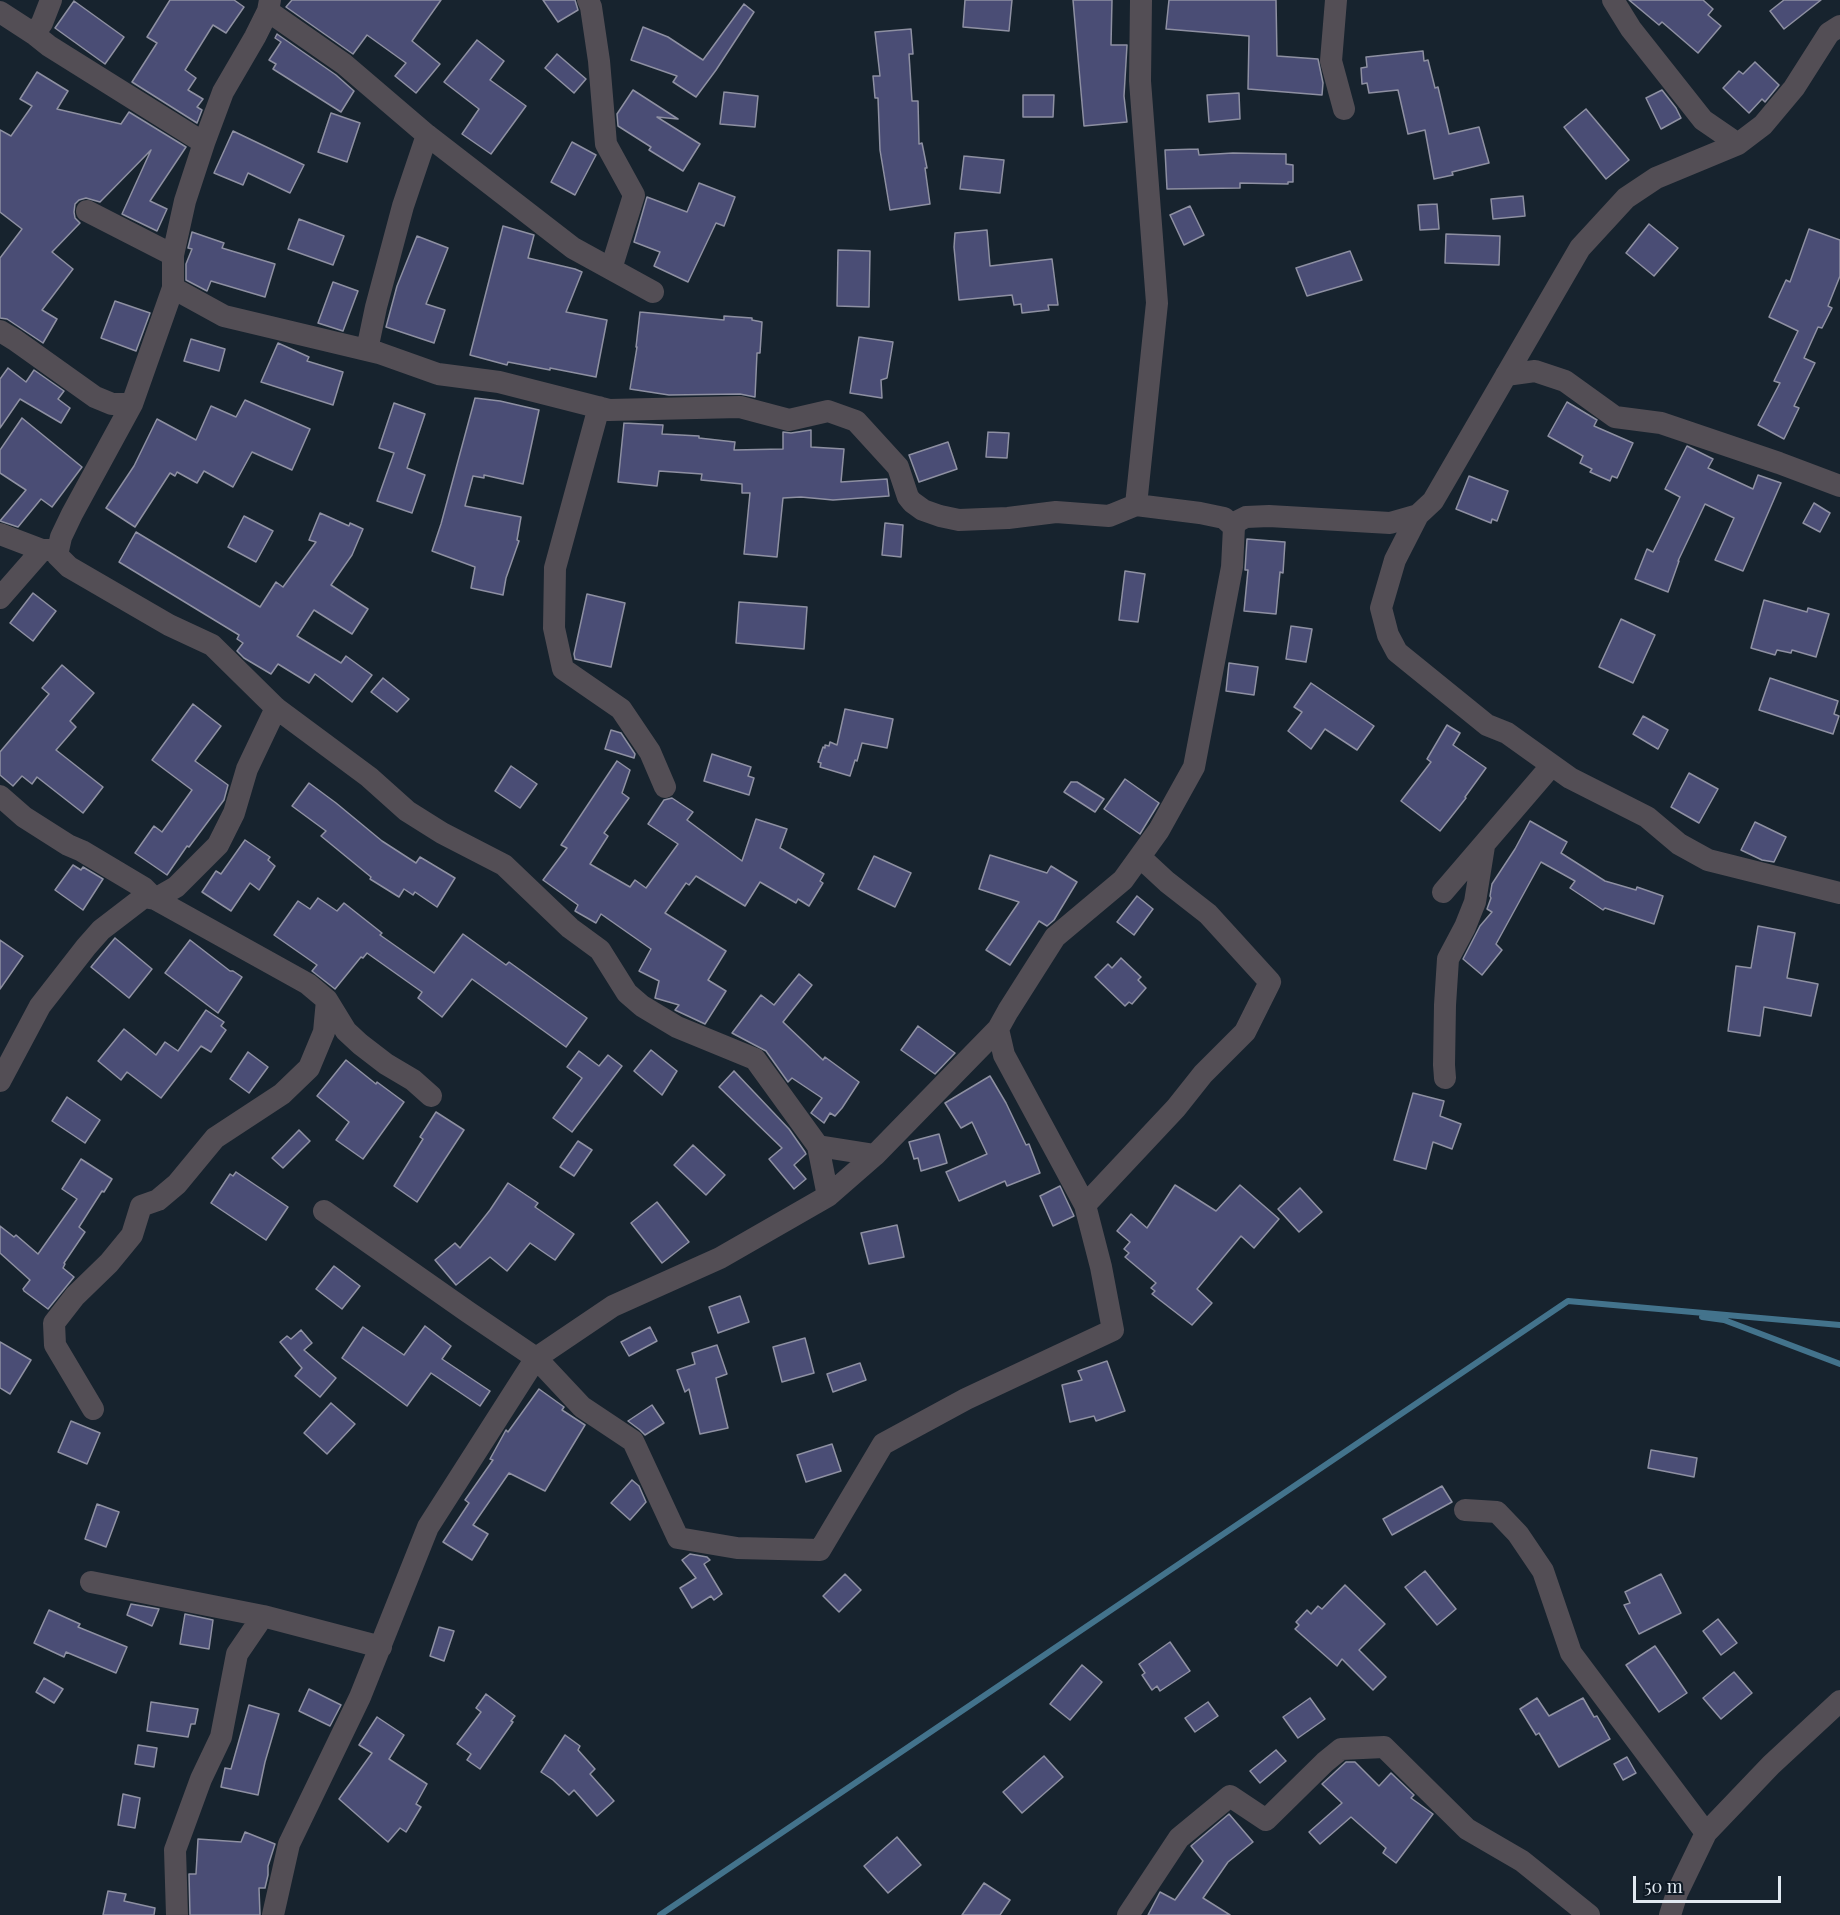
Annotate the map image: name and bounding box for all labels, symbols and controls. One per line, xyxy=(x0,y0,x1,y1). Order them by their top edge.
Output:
scale bar xyxy=(1636,1864,1784,1902)
text: 50 m xyxy=(1644,1874,1683,1898)

